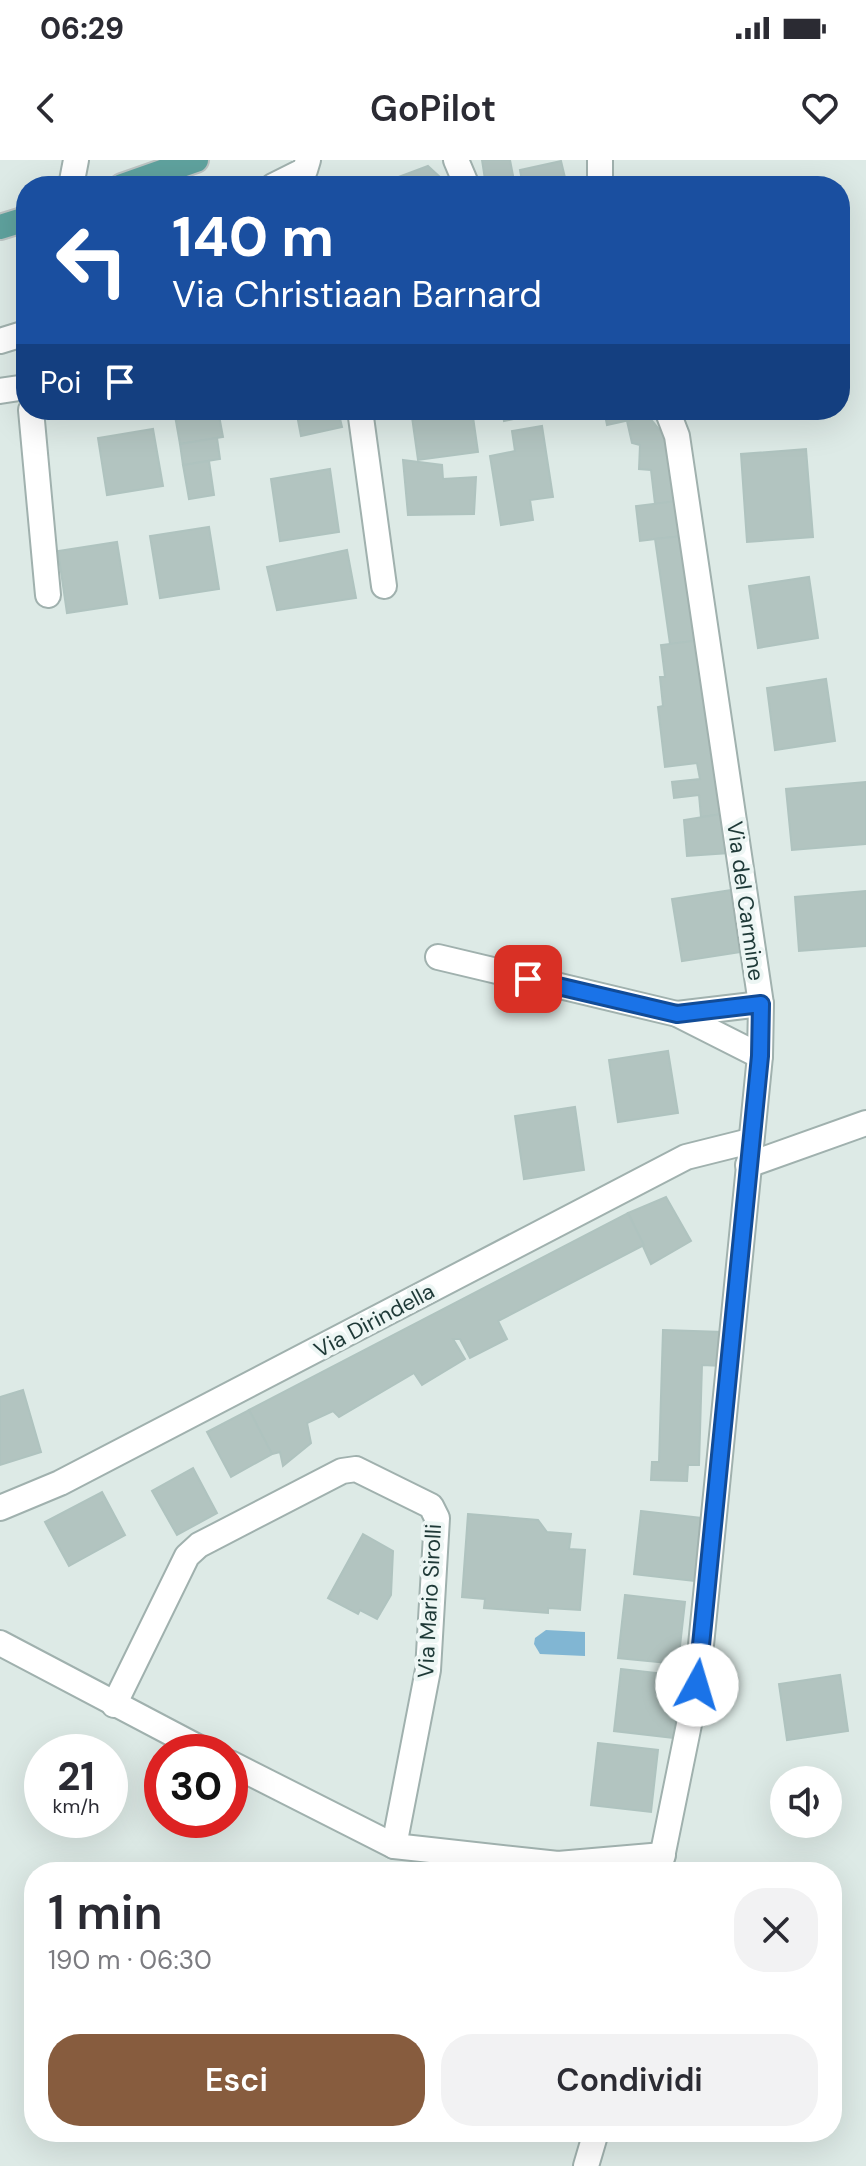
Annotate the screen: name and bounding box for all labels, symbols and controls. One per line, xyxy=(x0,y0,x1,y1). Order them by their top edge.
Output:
text: 06:29 xyxy=(40,9,124,48)
text: GoPilot xyxy=(370,85,496,132)
icon: back xyxy=(24,86,68,130)
icon: heart xyxy=(798,86,842,130)
text: 140 m xyxy=(172,200,334,273)
icon: left xyxy=(40,208,144,312)
text: Via Christiaan Barnard xyxy=(172,271,542,318)
icon: arrive xyxy=(98,360,142,404)
text: Poi xyxy=(40,363,82,402)
street label: Via del Carmine xyxy=(720,819,771,983)
pin xyxy=(494,945,562,1013)
icon: arrive xyxy=(506,957,550,1001)
street label: Via Dirindella xyxy=(309,1277,439,1364)
street label: Via Mario Sirolli xyxy=(411,1523,448,1679)
position arrow xyxy=(655,1643,739,1727)
speed limit sign: 30 xyxy=(144,1734,248,1838)
text: 21 xyxy=(57,1750,95,1802)
map controls xyxy=(770,1766,842,1838)
button: sound xyxy=(770,1766,842,1838)
text: km/h xyxy=(52,1793,100,1819)
text: 1 min xyxy=(48,1881,163,1944)
button: close xyxy=(734,1888,818,1972)
text: 190 m · 06:30 xyxy=(48,1943,212,1977)
button: Esci xyxy=(48,2034,425,2126)
button: Condividi xyxy=(441,2034,818,2126)

